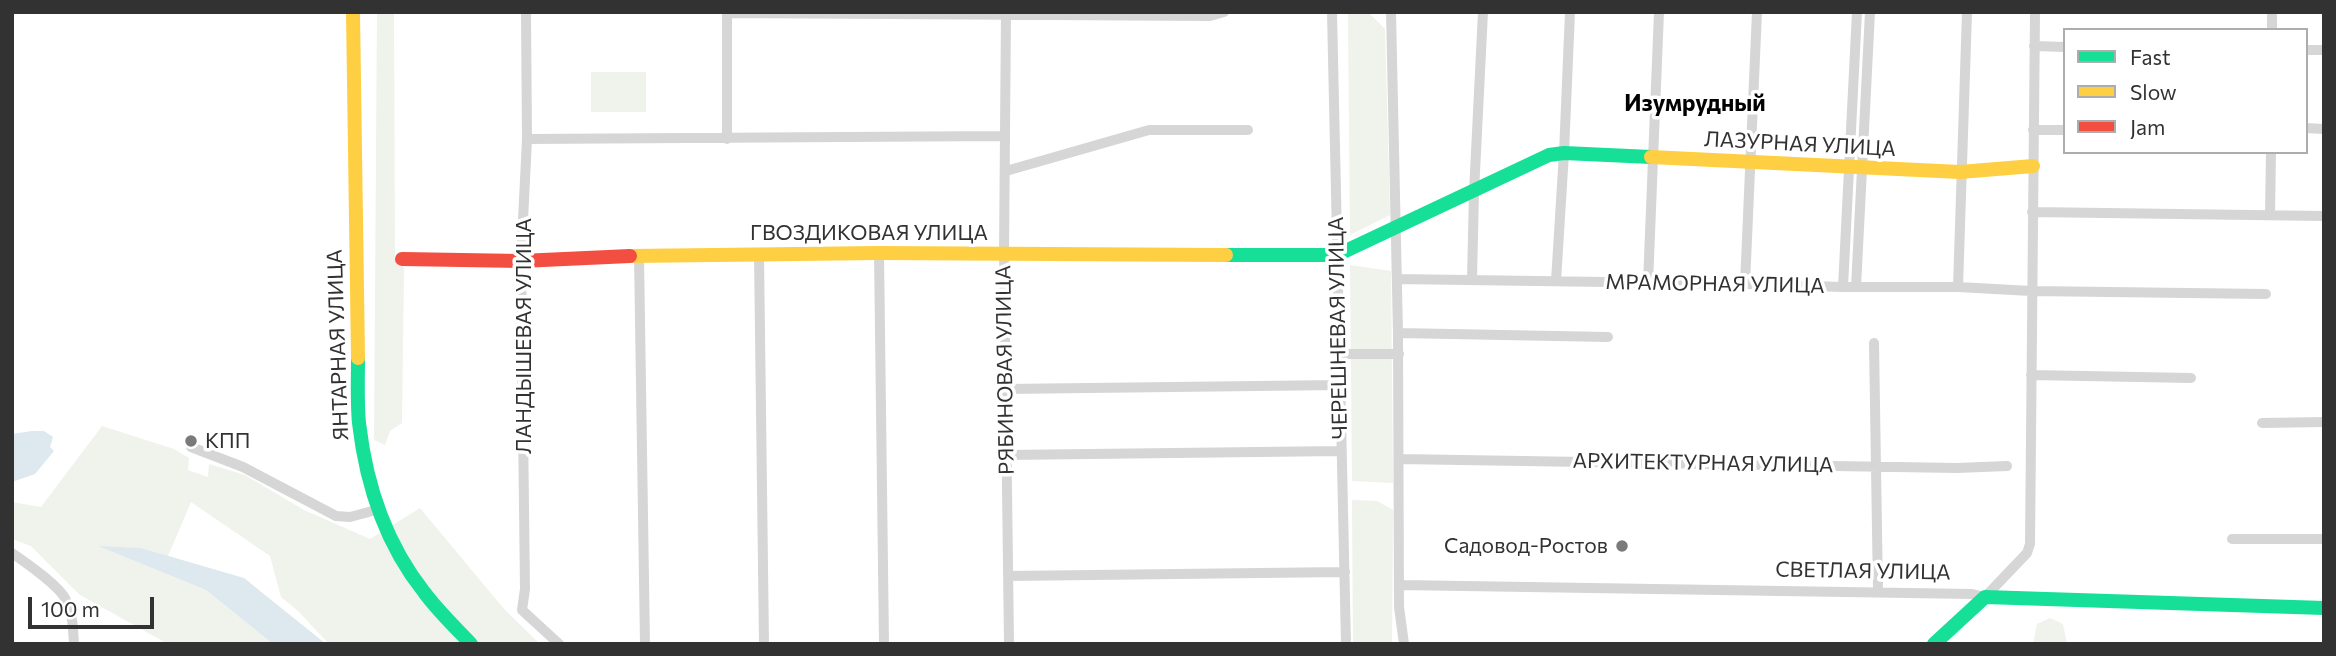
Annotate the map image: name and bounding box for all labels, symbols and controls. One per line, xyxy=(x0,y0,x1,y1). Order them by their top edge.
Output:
legend xyxy=(2063,28,2308,154)
text: Fast xyxy=(2130,44,2171,69)
text: Slow xyxy=(2130,79,2177,104)
district label: Изумрудный xyxy=(1624,89,1766,117)
text: Jam xyxy=(2130,114,2165,139)
street label: ЛАЗУРНАЯ УЛИЦА xyxy=(1703,126,1897,162)
street label: ЧЕРЕШНЕВАЯ УЛИЦА xyxy=(1323,216,1353,440)
street label: ЛАНДЫШЕВАЯ УЛИЦА xyxy=(511,218,537,454)
street label: ГВОЗДИКОВАЯ УЛИЦА xyxy=(750,220,988,246)
street label: ЯНТАРНАЯ УЛИЦА xyxy=(322,249,354,441)
street label: РЯБИНОВАЯ УЛИЦА xyxy=(991,265,1019,475)
street label: МРАМОРНАЯ УЛИЦА xyxy=(1605,269,1825,299)
place label: КПП xyxy=(205,428,250,454)
marker: КПП xyxy=(183,433,199,449)
street label: АРХИТЕКТУРНАЯ УЛИЦА xyxy=(1572,448,1834,478)
place label: Садовод-Ростов xyxy=(1444,533,1608,559)
marker: Садовод-Ростов xyxy=(1614,538,1630,554)
street label: СВЕТЛАЯ УЛИЦА xyxy=(1775,557,1951,585)
scale bar xyxy=(32,582,158,626)
text: 100 m xyxy=(41,596,100,621)

